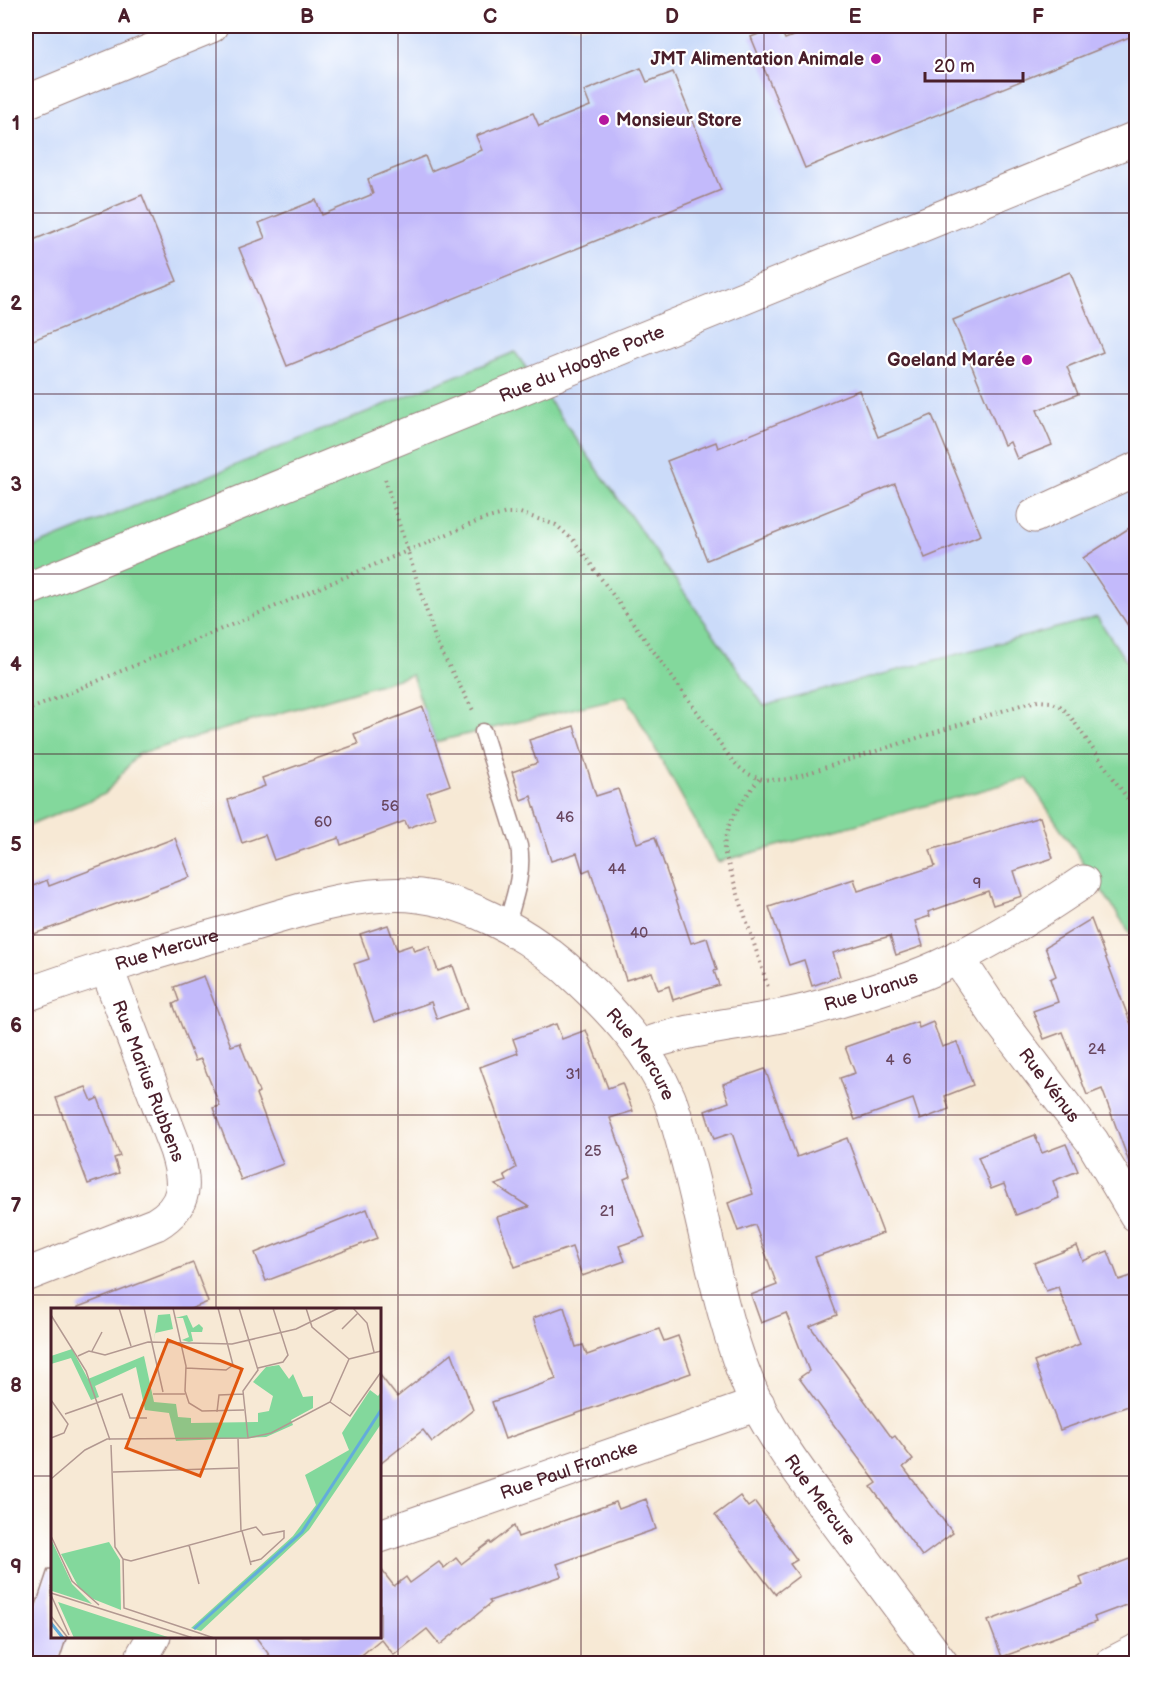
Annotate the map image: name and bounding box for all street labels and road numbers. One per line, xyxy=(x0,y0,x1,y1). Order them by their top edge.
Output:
street label: Rue du Hooghe Porte xyxy=(496,321,668,407)
street label: Rue Mercure xyxy=(112,924,221,975)
street label: Rue Uranus xyxy=(821,966,921,1015)
street label: Rue Marius Rubbens xyxy=(107,997,189,1165)
street label: Rue Mercure xyxy=(602,1004,679,1104)
street label: Rue Vénus xyxy=(1014,1044,1084,1126)
street label: Rue Paul Francke xyxy=(497,1436,641,1504)
street label: Rue Mercure xyxy=(780,1450,860,1549)

